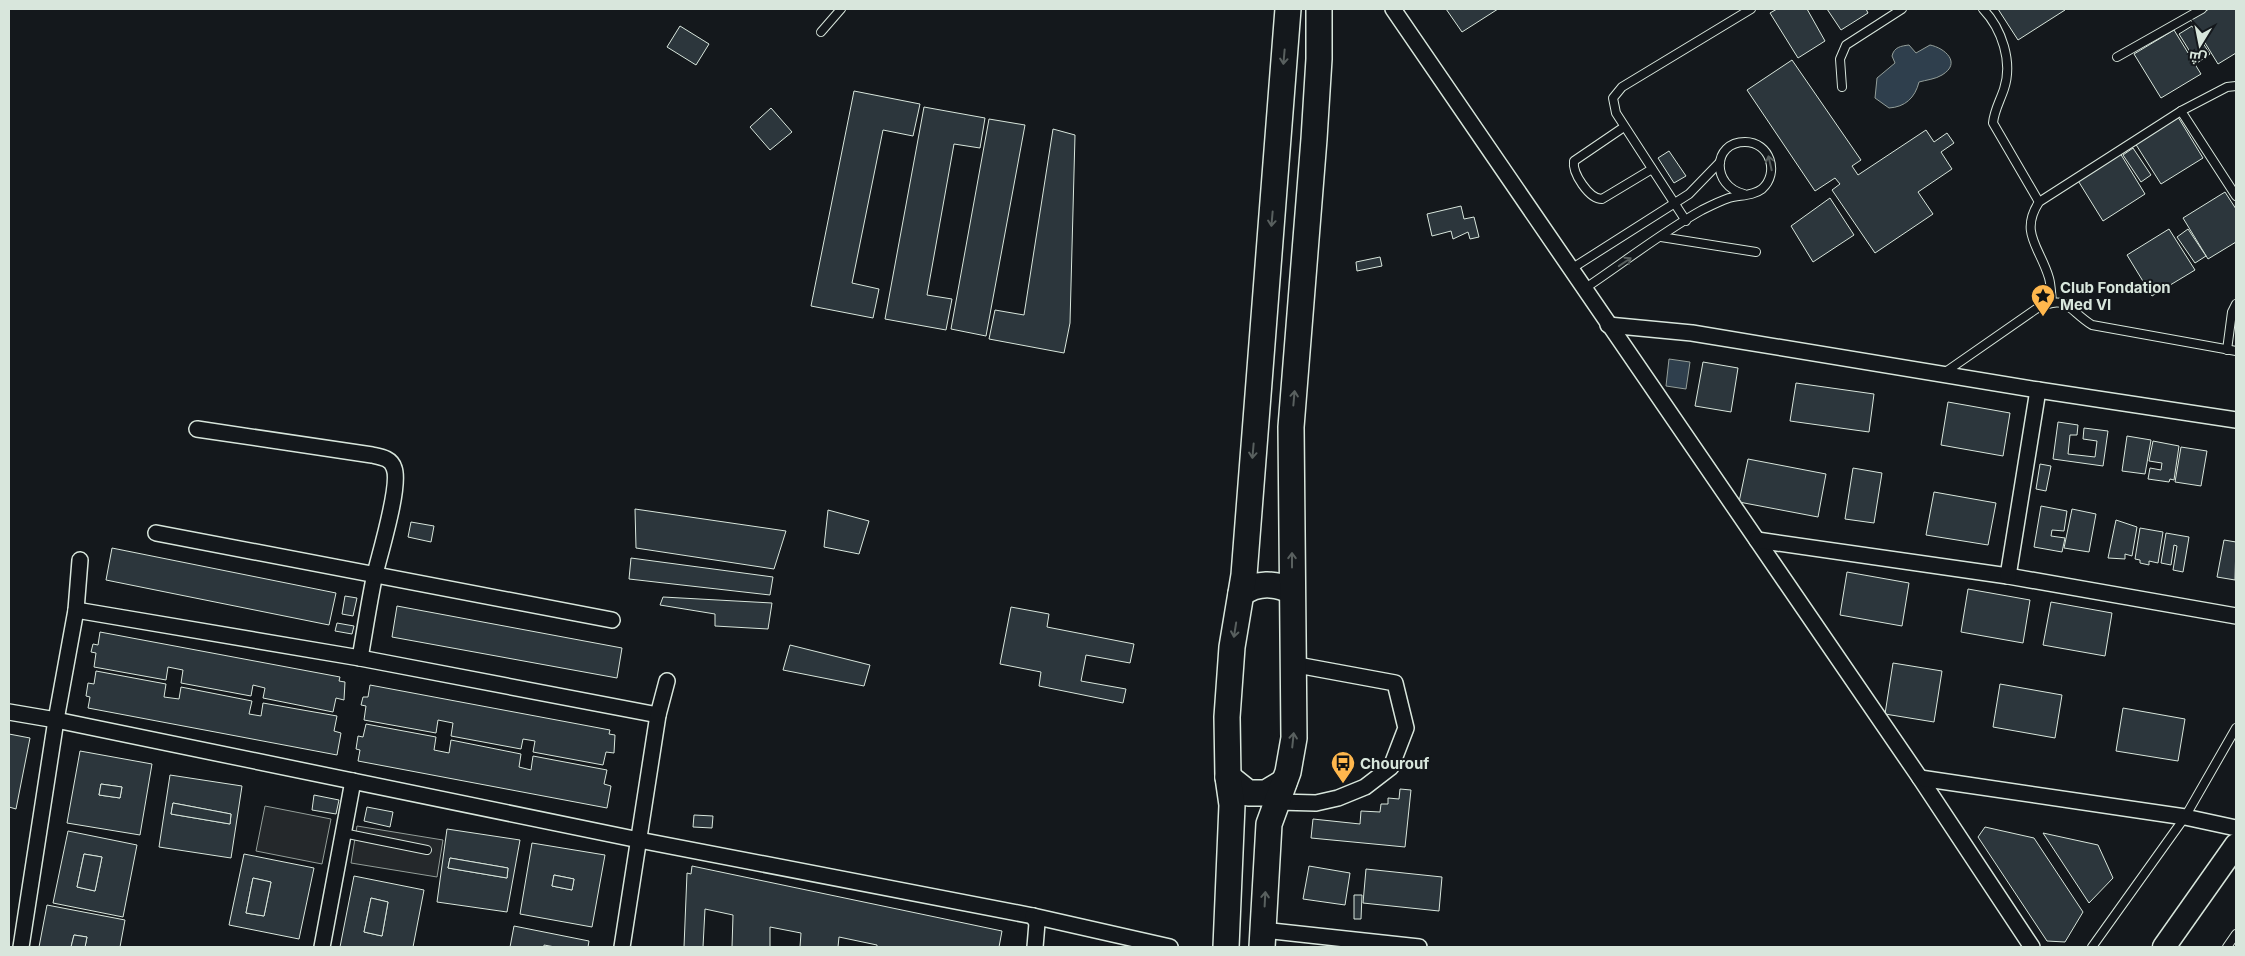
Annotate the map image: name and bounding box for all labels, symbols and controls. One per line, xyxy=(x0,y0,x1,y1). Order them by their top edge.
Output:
north arrow xyxy=(2175,20,2225,70)
text: ش xyxy=(2187,47,2208,68)
one-way arrow xyxy=(1280,49,1289,65)
one-way arrow xyxy=(1765,155,1774,171)
one-way arrow xyxy=(1267,211,1276,227)
one-way arrow xyxy=(1617,257,1631,267)
place label: Club Fondation Med VI xyxy=(2060,278,2171,314)
place icon: Club Fondation Med VI xyxy=(2030,283,2056,317)
one-way arrow xyxy=(1289,390,1299,406)
one-way arrow xyxy=(1249,443,1258,459)
one-way arrow xyxy=(1287,552,1297,568)
one-way arrow xyxy=(1230,622,1240,638)
one-way arrow xyxy=(1288,732,1298,748)
bus stop icon: Chourouf xyxy=(1330,750,1356,784)
place label: Chourouf xyxy=(1360,754,1429,773)
one-way arrow xyxy=(1260,891,1269,907)

